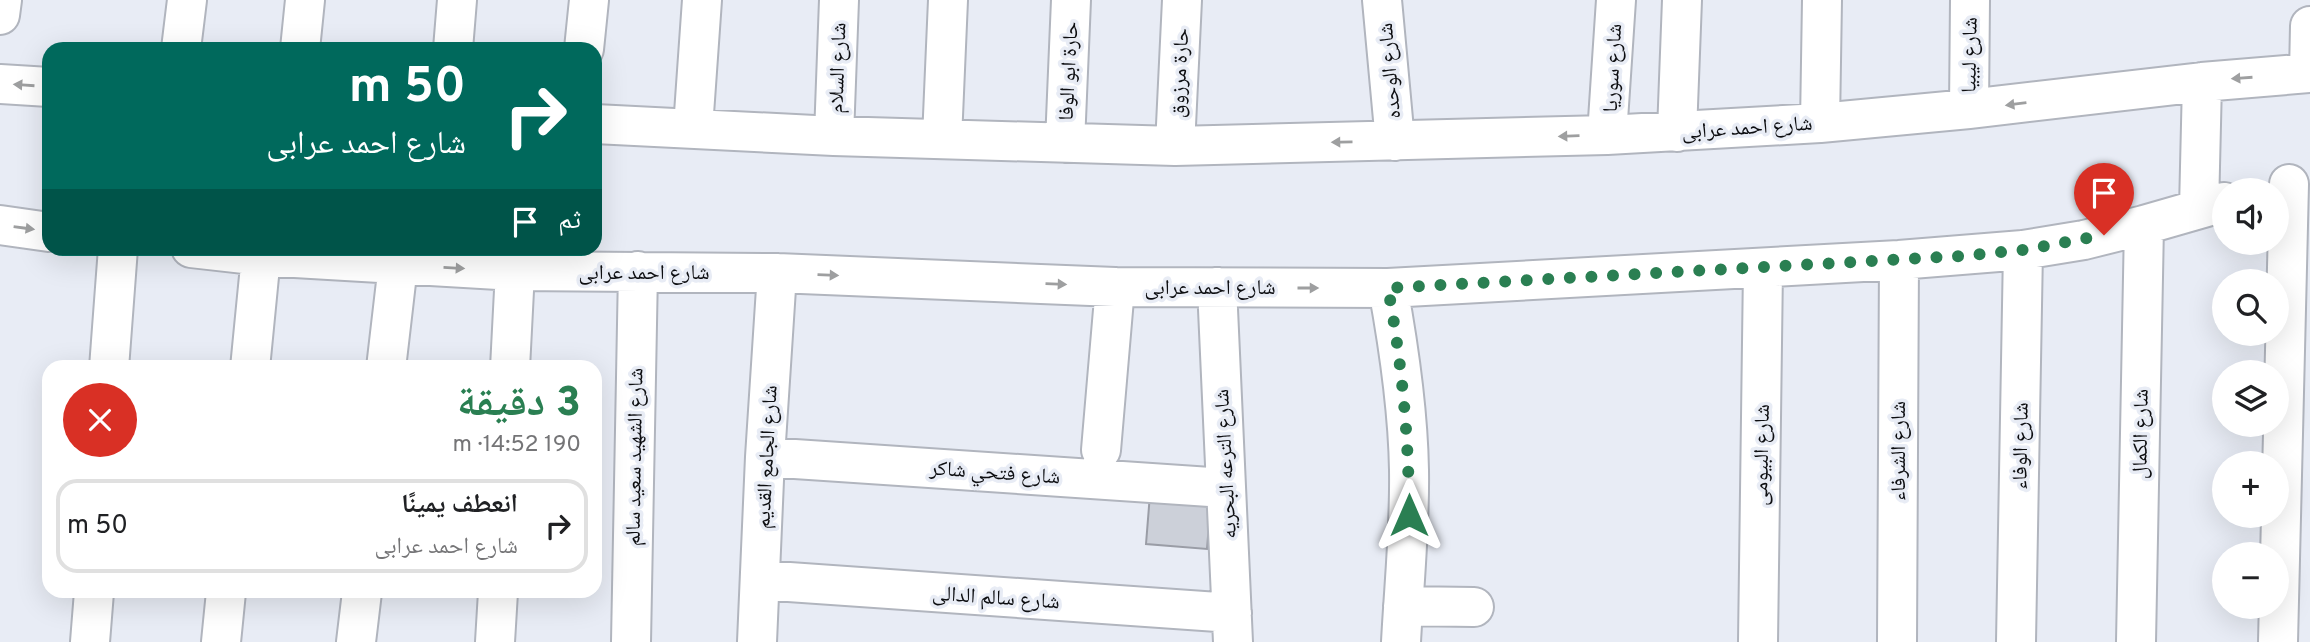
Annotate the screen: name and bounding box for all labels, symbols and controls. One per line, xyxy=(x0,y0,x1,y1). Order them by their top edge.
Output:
street label: شارع ليبيا xyxy=(1956,17,1985,93)
street label: حارة ابو الوفا xyxy=(1053,21,1086,121)
street label: شارع السلام xyxy=(823,22,854,114)
street label: شارع الوحده xyxy=(1373,22,1408,120)
street label: شارع سوريا xyxy=(1598,23,1629,113)
street label: حارة مرزوق xyxy=(1165,28,1196,119)
text: 50 m xyxy=(349,58,466,120)
icon: right xyxy=(490,70,581,161)
one-way arrow xyxy=(2231,73,2253,84)
one-way arrow xyxy=(13,79,35,90)
one-way arrow xyxy=(2005,98,2027,109)
street label: شارع احمد عرابى xyxy=(1681,110,1813,147)
text: شارع احمد عرابى xyxy=(266,125,466,165)
one-way arrow xyxy=(1558,131,1580,142)
one-way arrow xyxy=(1331,137,1353,148)
pin xyxy=(2074,163,2134,235)
icon: arrive xyxy=(2085,174,2123,212)
map controls xyxy=(2212,178,2289,619)
button: sound xyxy=(2212,178,2289,255)
icon: arrive xyxy=(506,203,544,241)
text: ثم xyxy=(558,205,581,238)
one-way arrow xyxy=(14,223,36,234)
street label: شارع احمد عرابى xyxy=(578,260,710,287)
one-way arrow xyxy=(443,263,465,274)
button: search xyxy=(2212,269,2289,346)
one-way arrow xyxy=(818,270,840,281)
street label: شارع احمد عرابى xyxy=(1144,275,1276,302)
one-way arrow xyxy=(1045,279,1067,290)
one-way arrow xyxy=(1297,282,1319,294)
button: layers xyxy=(2212,360,2289,437)
street label: شارع الشهيد سعيد سالم xyxy=(620,368,651,546)
text: 3 دقيقة xyxy=(457,378,581,431)
button: close xyxy=(63,383,137,457)
street label: شارع الجامع القديم xyxy=(750,384,785,530)
street label: شارع الترعه البحريه xyxy=(1209,388,1244,540)
street label: شارع الكمال xyxy=(2127,389,2156,479)
street label: شارع الشرفاء xyxy=(1886,401,1913,501)
street label: شارع الوفاء xyxy=(2007,402,2036,490)
street label: شارع البيومى xyxy=(1748,404,1777,506)
text: 190 m · 14:52 xyxy=(453,431,581,460)
button: + xyxy=(2212,451,2289,528)
street label: شارع فتحي شاكر xyxy=(928,455,1061,493)
position arrow xyxy=(1372,478,1446,552)
text: انعطف يمينًا xyxy=(401,489,518,522)
icon: right xyxy=(539,507,577,545)
text: 50 m xyxy=(67,510,128,543)
text: شارع احمد عرابى xyxy=(374,533,518,562)
button: − xyxy=(2212,542,2289,619)
street label: شارع سالم الدالى xyxy=(931,581,1061,616)

